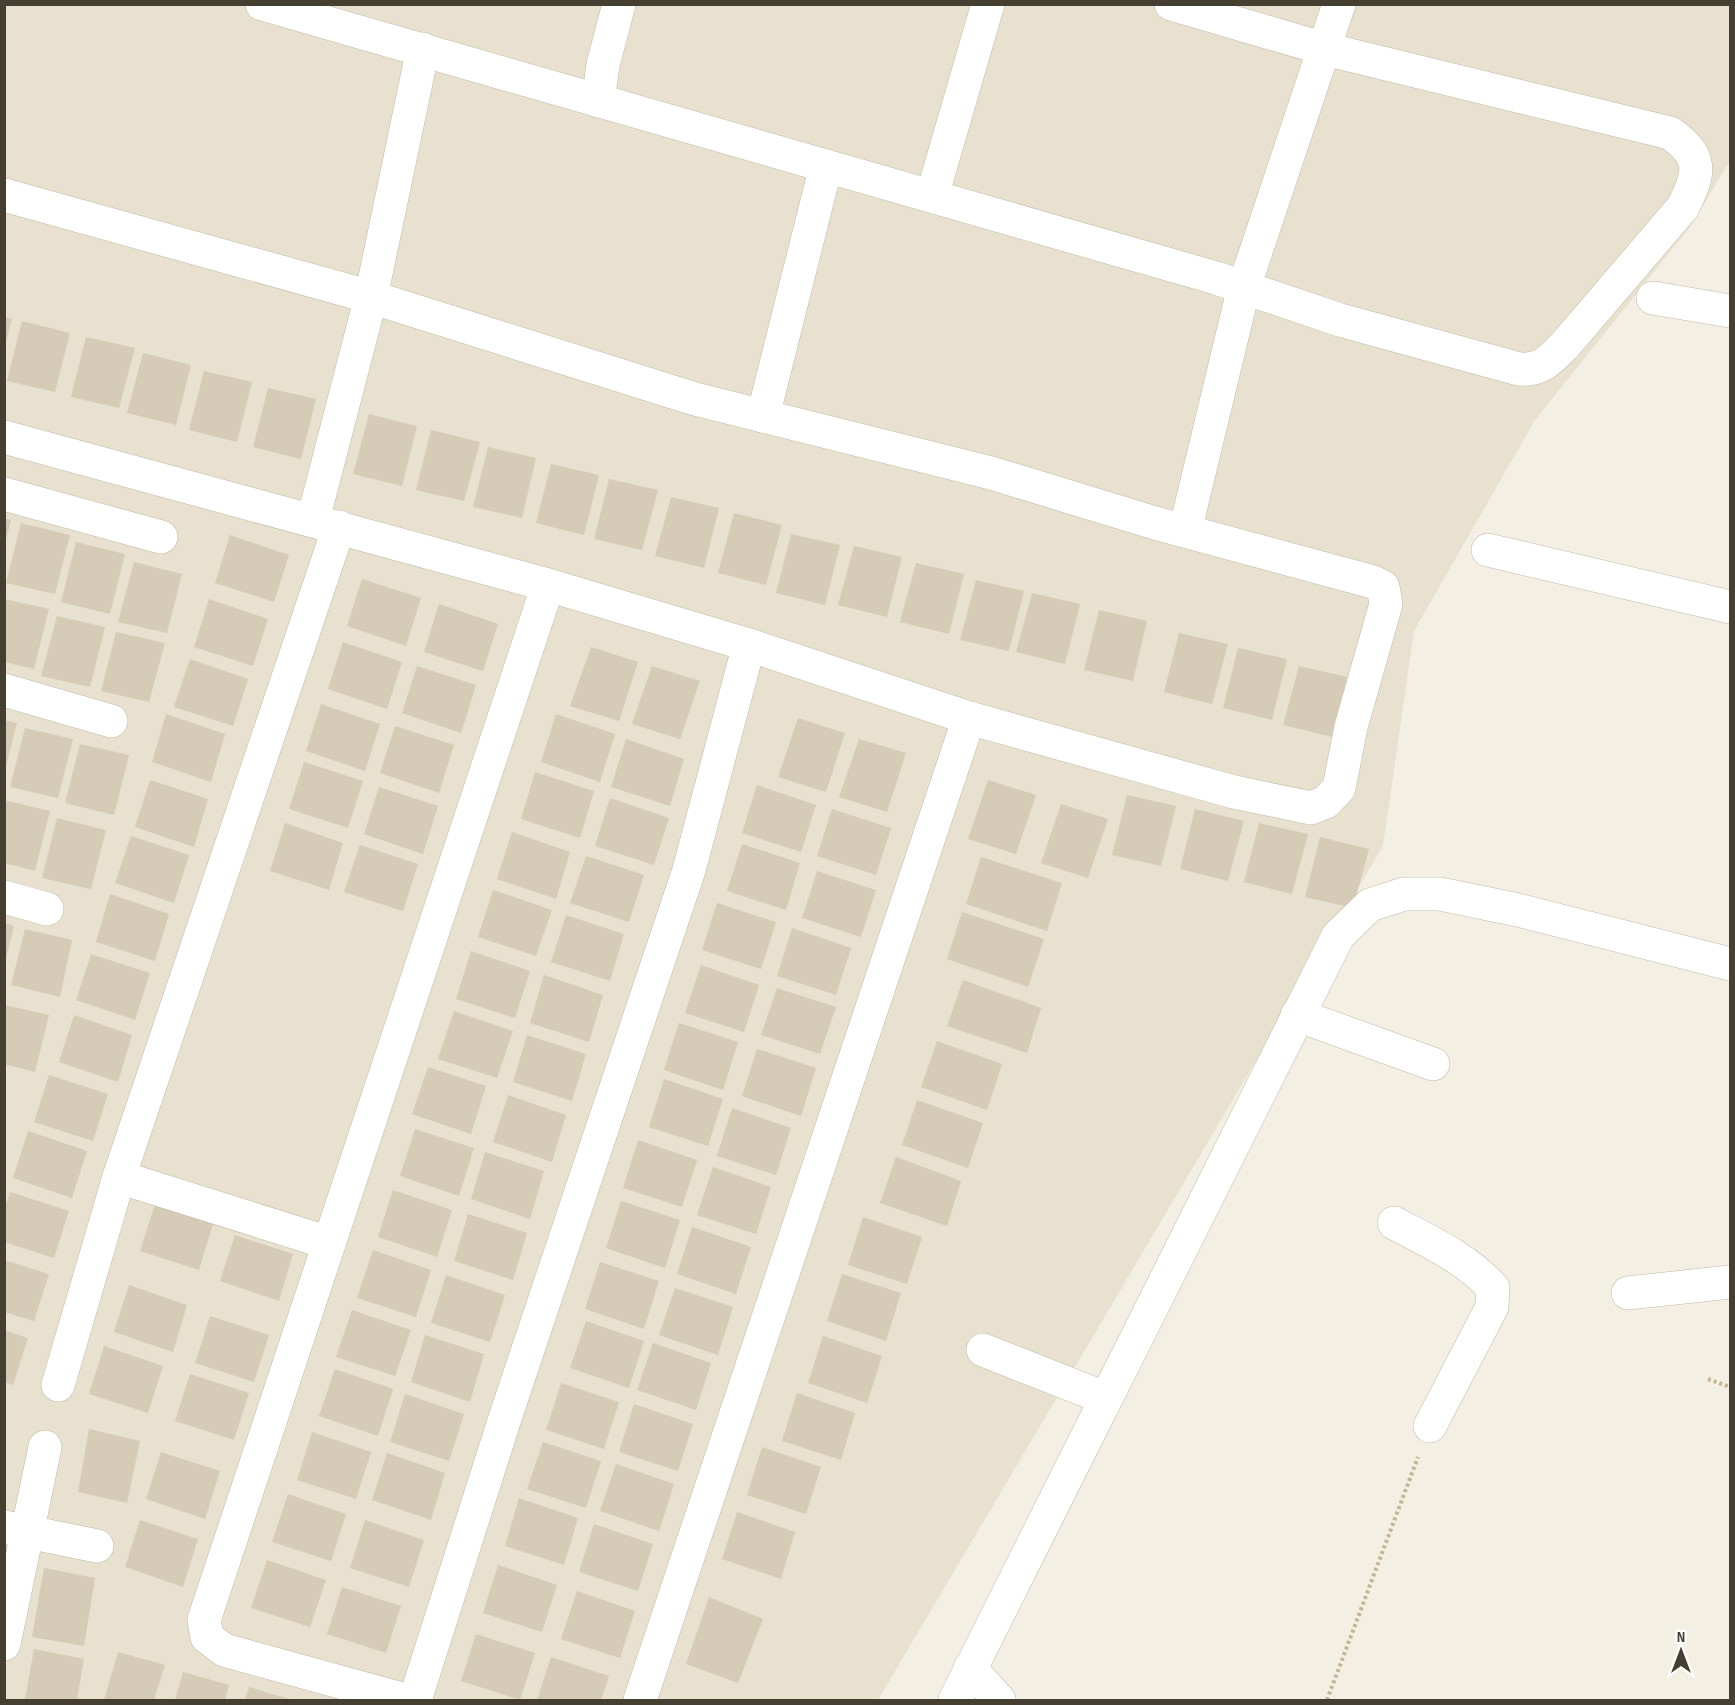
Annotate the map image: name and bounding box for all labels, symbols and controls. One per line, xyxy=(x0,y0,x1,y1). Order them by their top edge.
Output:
north arrow xyxy=(1651,1621,1711,1681)
text: N xyxy=(1677,1628,1685,1647)

